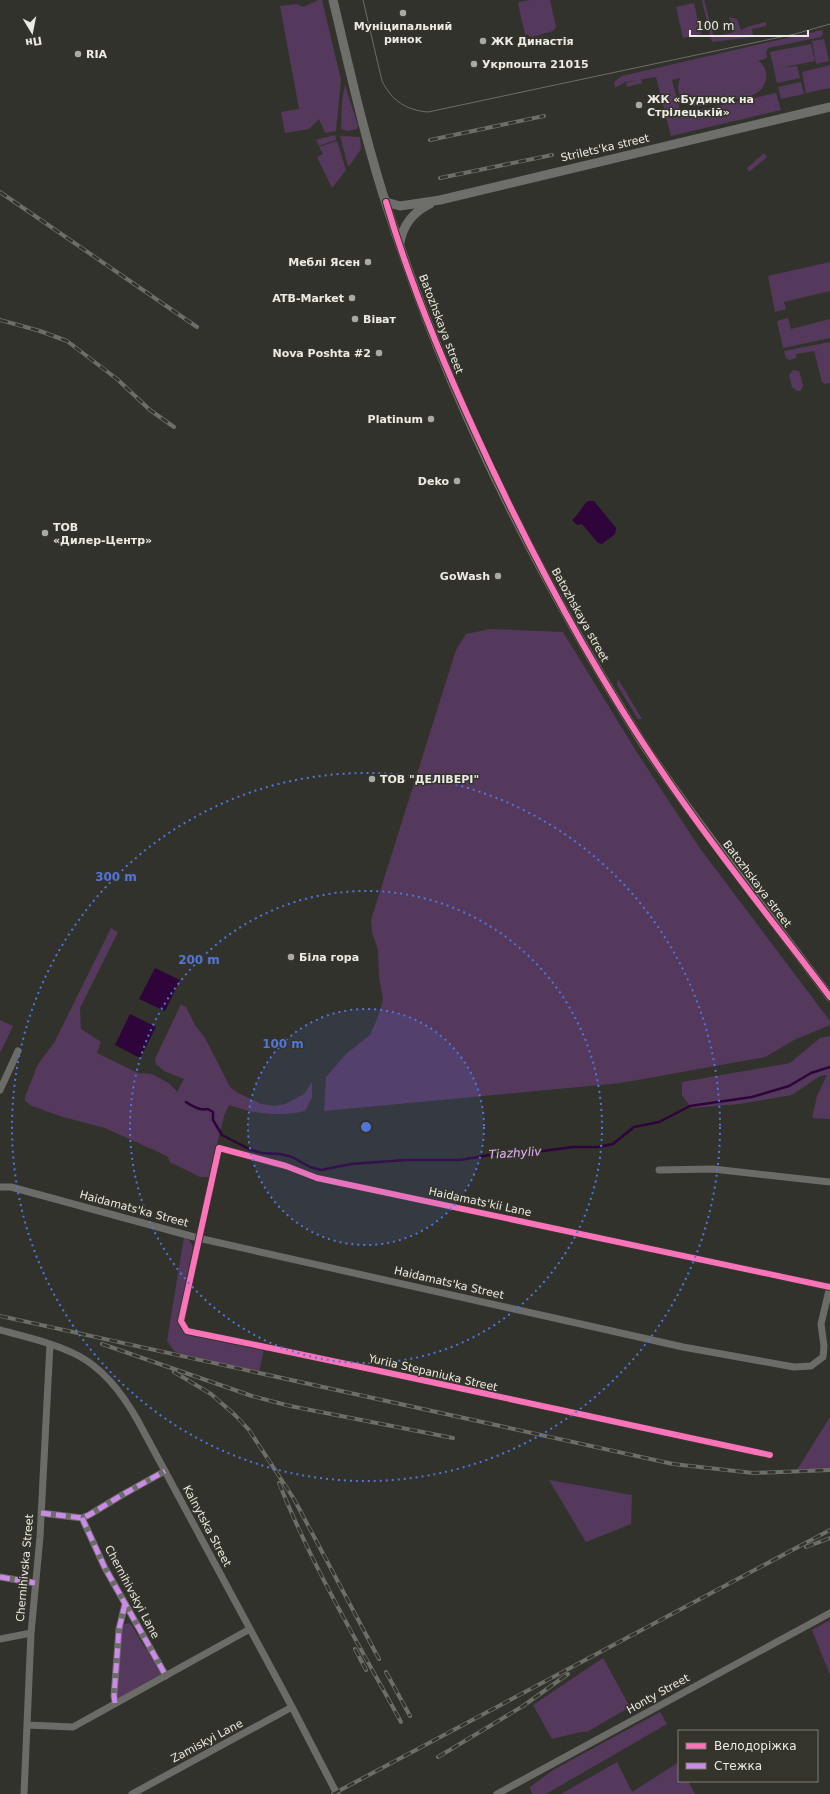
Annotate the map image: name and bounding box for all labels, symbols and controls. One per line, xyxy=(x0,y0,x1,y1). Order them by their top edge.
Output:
marker: Муніципальний ринок xyxy=(398,8,408,18)
north arrow xyxy=(12,12,52,52)
scale bar xyxy=(690,12,808,38)
text: 100 m xyxy=(696,19,734,33)
place label: Муніципальний ринок xyxy=(354,20,452,46)
text: Пн xyxy=(24,33,43,49)
place label: ЖК Династія xyxy=(491,35,574,48)
marker: ЖК Династія xyxy=(478,36,488,46)
place label: RIA xyxy=(86,48,108,61)
marker: RIA xyxy=(73,49,83,59)
place label: Укрпошта 21015 xyxy=(482,58,589,71)
marker: Укрпошта 21015 xyxy=(469,59,479,69)
place label: ЖК «Будинок на Стрілецькій» xyxy=(647,93,754,119)
marker: ЖК «Будинок на Стрілецькій» xyxy=(634,100,644,110)
street label: Strilets'ka street xyxy=(560,131,651,164)
place label: Меблі Ясен xyxy=(288,256,360,269)
marker: Меблі Ясен xyxy=(363,257,373,267)
street label: Batozhskaya street xyxy=(416,272,466,376)
place label: ATB-Market xyxy=(272,292,344,305)
marker: ATB-Market xyxy=(347,293,357,303)
place label: Віват xyxy=(363,313,397,326)
marker: Віват xyxy=(350,314,360,324)
place label: Nova Poshta #2 xyxy=(272,347,371,360)
marker: Nova Poshta #2 xyxy=(374,348,384,358)
place label: Platinum xyxy=(368,413,423,426)
marker: Platinum xyxy=(426,414,436,424)
place label: Deko xyxy=(418,475,449,488)
marker: Deko xyxy=(452,476,462,486)
place label: ТОВ «Дилер-Центр» xyxy=(53,521,152,547)
marker: ТОВ «Дилер-Центр» xyxy=(40,528,50,538)
street label: Batozhskaya street xyxy=(549,566,612,665)
place label: GoWash xyxy=(440,570,490,583)
marker: GoWash xyxy=(493,571,503,581)
place label: ТОВ "ДЕЛІВЕРІ" xyxy=(380,773,479,786)
marker: ТОВ "ДЕЛІВЕРІ" xyxy=(367,774,377,784)
street label: Batozhskaya street xyxy=(720,838,794,931)
text: 300 m xyxy=(95,870,137,884)
place label: Біла гора xyxy=(299,951,359,964)
marker: Біла гора xyxy=(286,952,296,962)
text: 200 m xyxy=(178,953,220,967)
text: 100 m xyxy=(262,1037,304,1051)
centre of rings xyxy=(359,1120,373,1134)
water label: Tiazhyliv xyxy=(488,1144,543,1162)
street label: Haidamats'kii Lane xyxy=(427,1185,533,1219)
street label: Haidamats'ka Street xyxy=(78,1188,191,1230)
street label: Haidamats'ka Street xyxy=(393,1264,506,1302)
street label: Yuriia Stepaniuka Street xyxy=(366,1352,499,1394)
street label: Kalnytska Street xyxy=(180,1483,234,1569)
street label: Chernihivska Street xyxy=(14,1513,36,1622)
street label: Chernihivskyi Lane xyxy=(102,1543,162,1641)
street label: Honty Street xyxy=(624,1671,692,1717)
street label: Zamiskyi Lane xyxy=(169,1717,245,1765)
legend xyxy=(678,1730,818,1782)
text: Велодоріжка xyxy=(714,1739,797,1753)
text: Стежка xyxy=(714,1759,762,1773)

